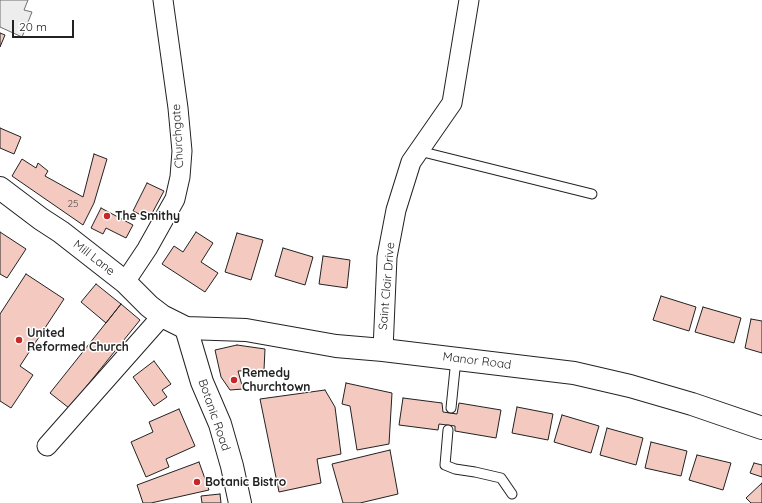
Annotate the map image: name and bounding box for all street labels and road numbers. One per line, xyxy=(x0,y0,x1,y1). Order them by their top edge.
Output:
street label: Churchgate xyxy=(169,103,187,169)
street label: Mill Lane xyxy=(70,237,118,279)
street label: Saint Clair Drive xyxy=(376,242,398,330)
street label: Manor Road xyxy=(442,350,512,372)
street label: Botanic Road xyxy=(195,377,233,453)

